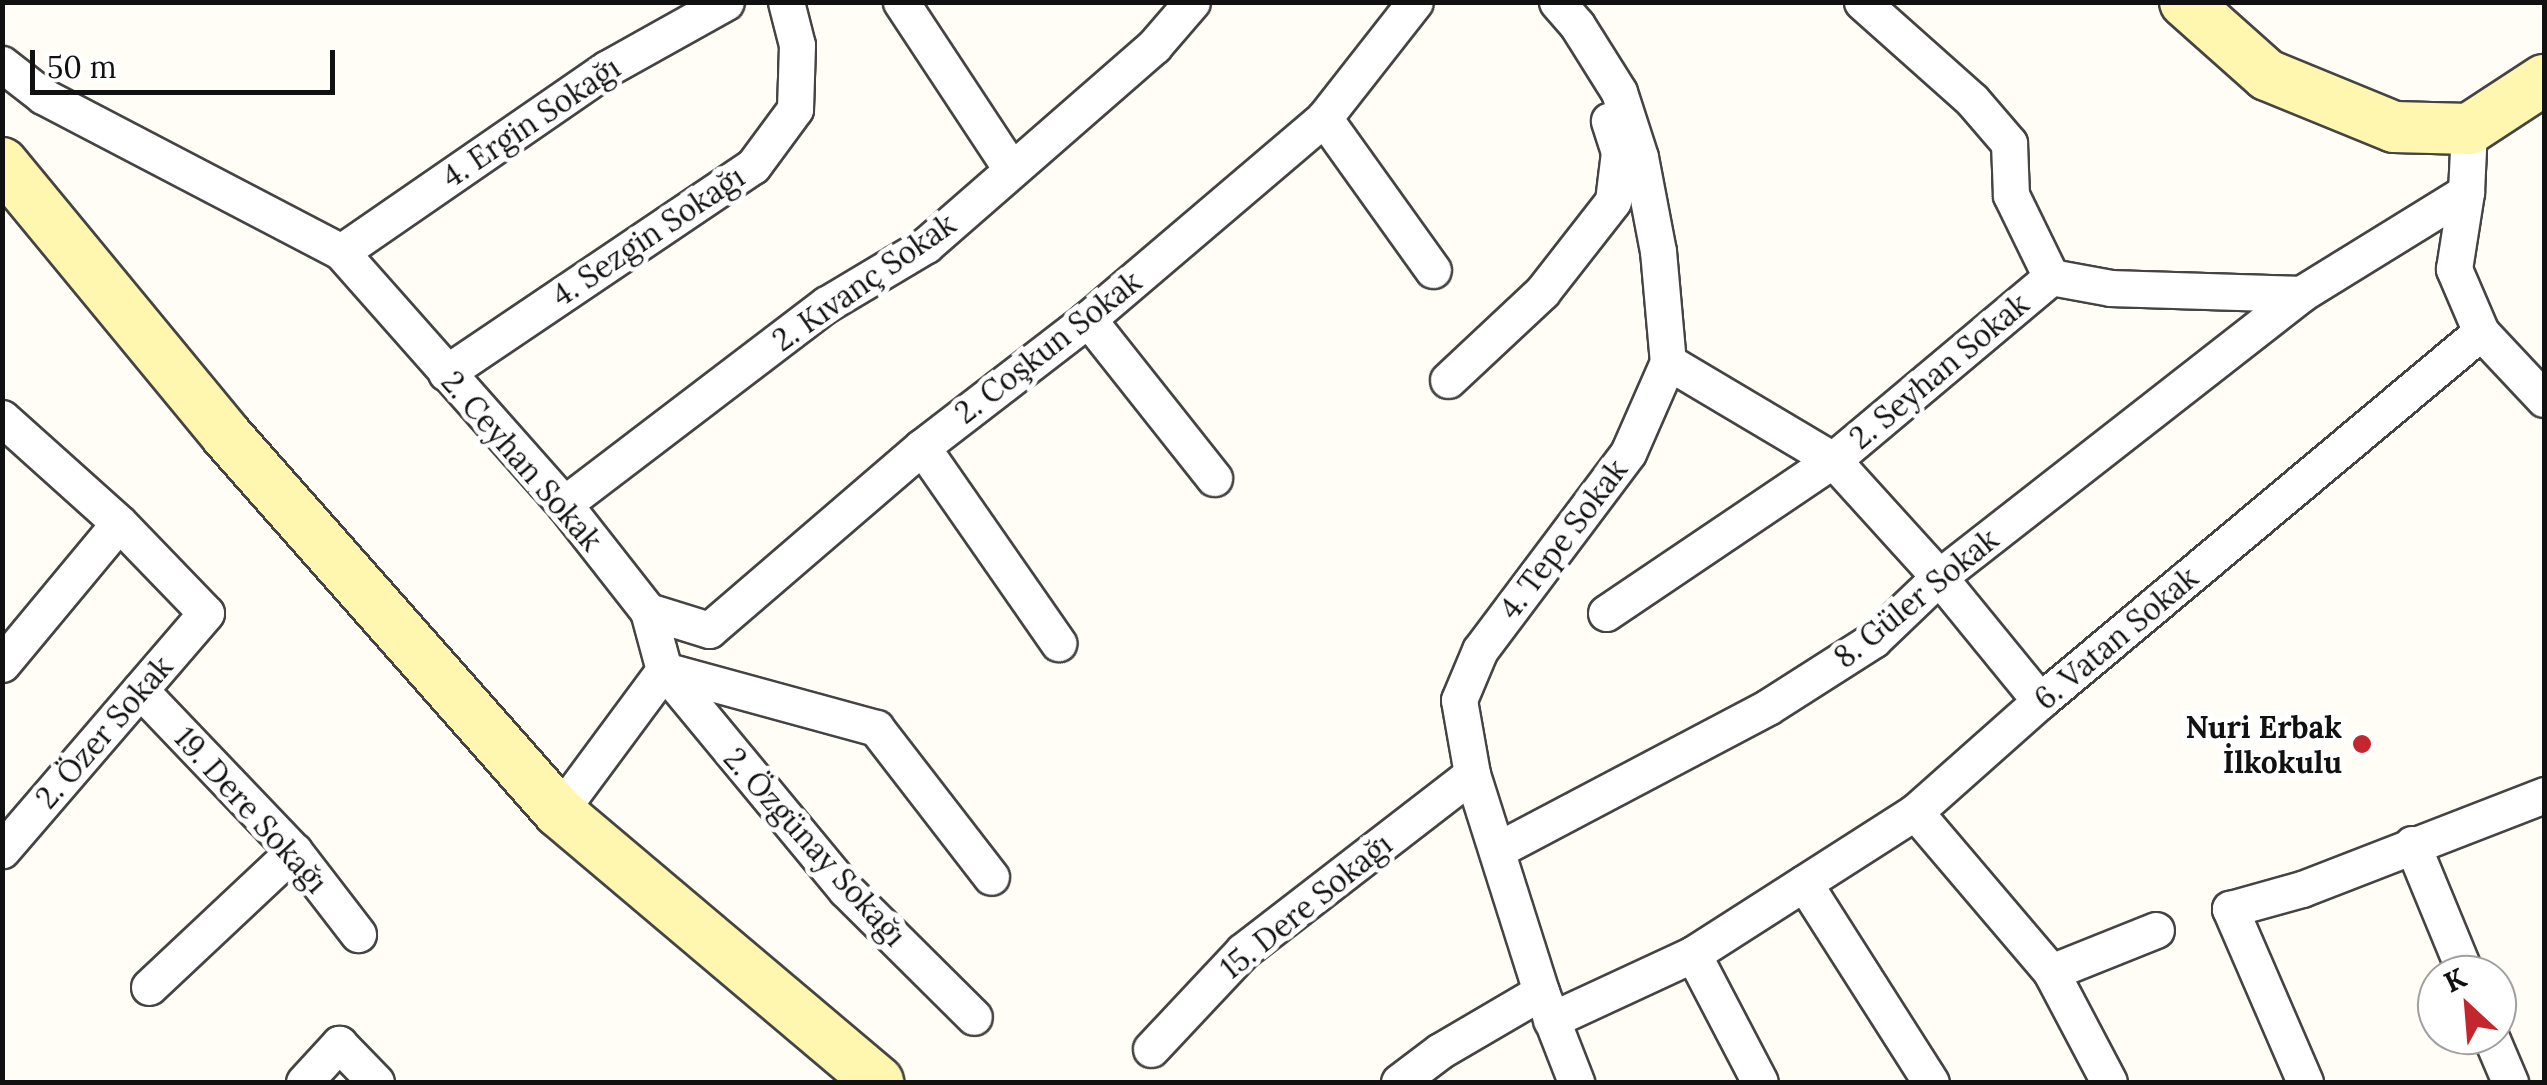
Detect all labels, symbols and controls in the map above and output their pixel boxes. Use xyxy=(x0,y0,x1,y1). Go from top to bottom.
scale bar xyxy=(35,30,340,92)
text: 50 m xyxy=(47,48,117,86)
street label: 4. Ergin Sokağı xyxy=(435,49,627,195)
street label: 4. Sezgin Sokağı xyxy=(545,158,751,314)
street label: 2. Kıvanç Sokak xyxy=(766,206,962,358)
street label: 2. Coşkun Sokak xyxy=(948,263,1148,431)
street label: 2. Seyhan Sokak xyxy=(1842,286,2036,456)
street label: 2. Ceyhan Sokak xyxy=(434,364,610,558)
street label: 4. Tepe Sokak xyxy=(1492,452,1634,626)
street label: 8. Güler Sokak xyxy=(1827,521,2005,675)
street label: 6. Vatan Sokak xyxy=(2027,559,2205,717)
street label: 2. Özer Sokak xyxy=(28,649,180,815)
place label: Nuri Erbak İlkokulu xyxy=(2185,709,2342,780)
street label: 19. Dere Sokağı xyxy=(167,720,335,900)
marker: Nuri Erbak İlkokulu xyxy=(2351,733,2373,755)
street label: 2. Özgünay Sokağı xyxy=(717,741,913,953)
street label: 15. Dere Sokağı xyxy=(1213,826,1399,986)
north arrow xyxy=(2417,955,2517,1055)
text: K xyxy=(2438,959,2472,1000)

